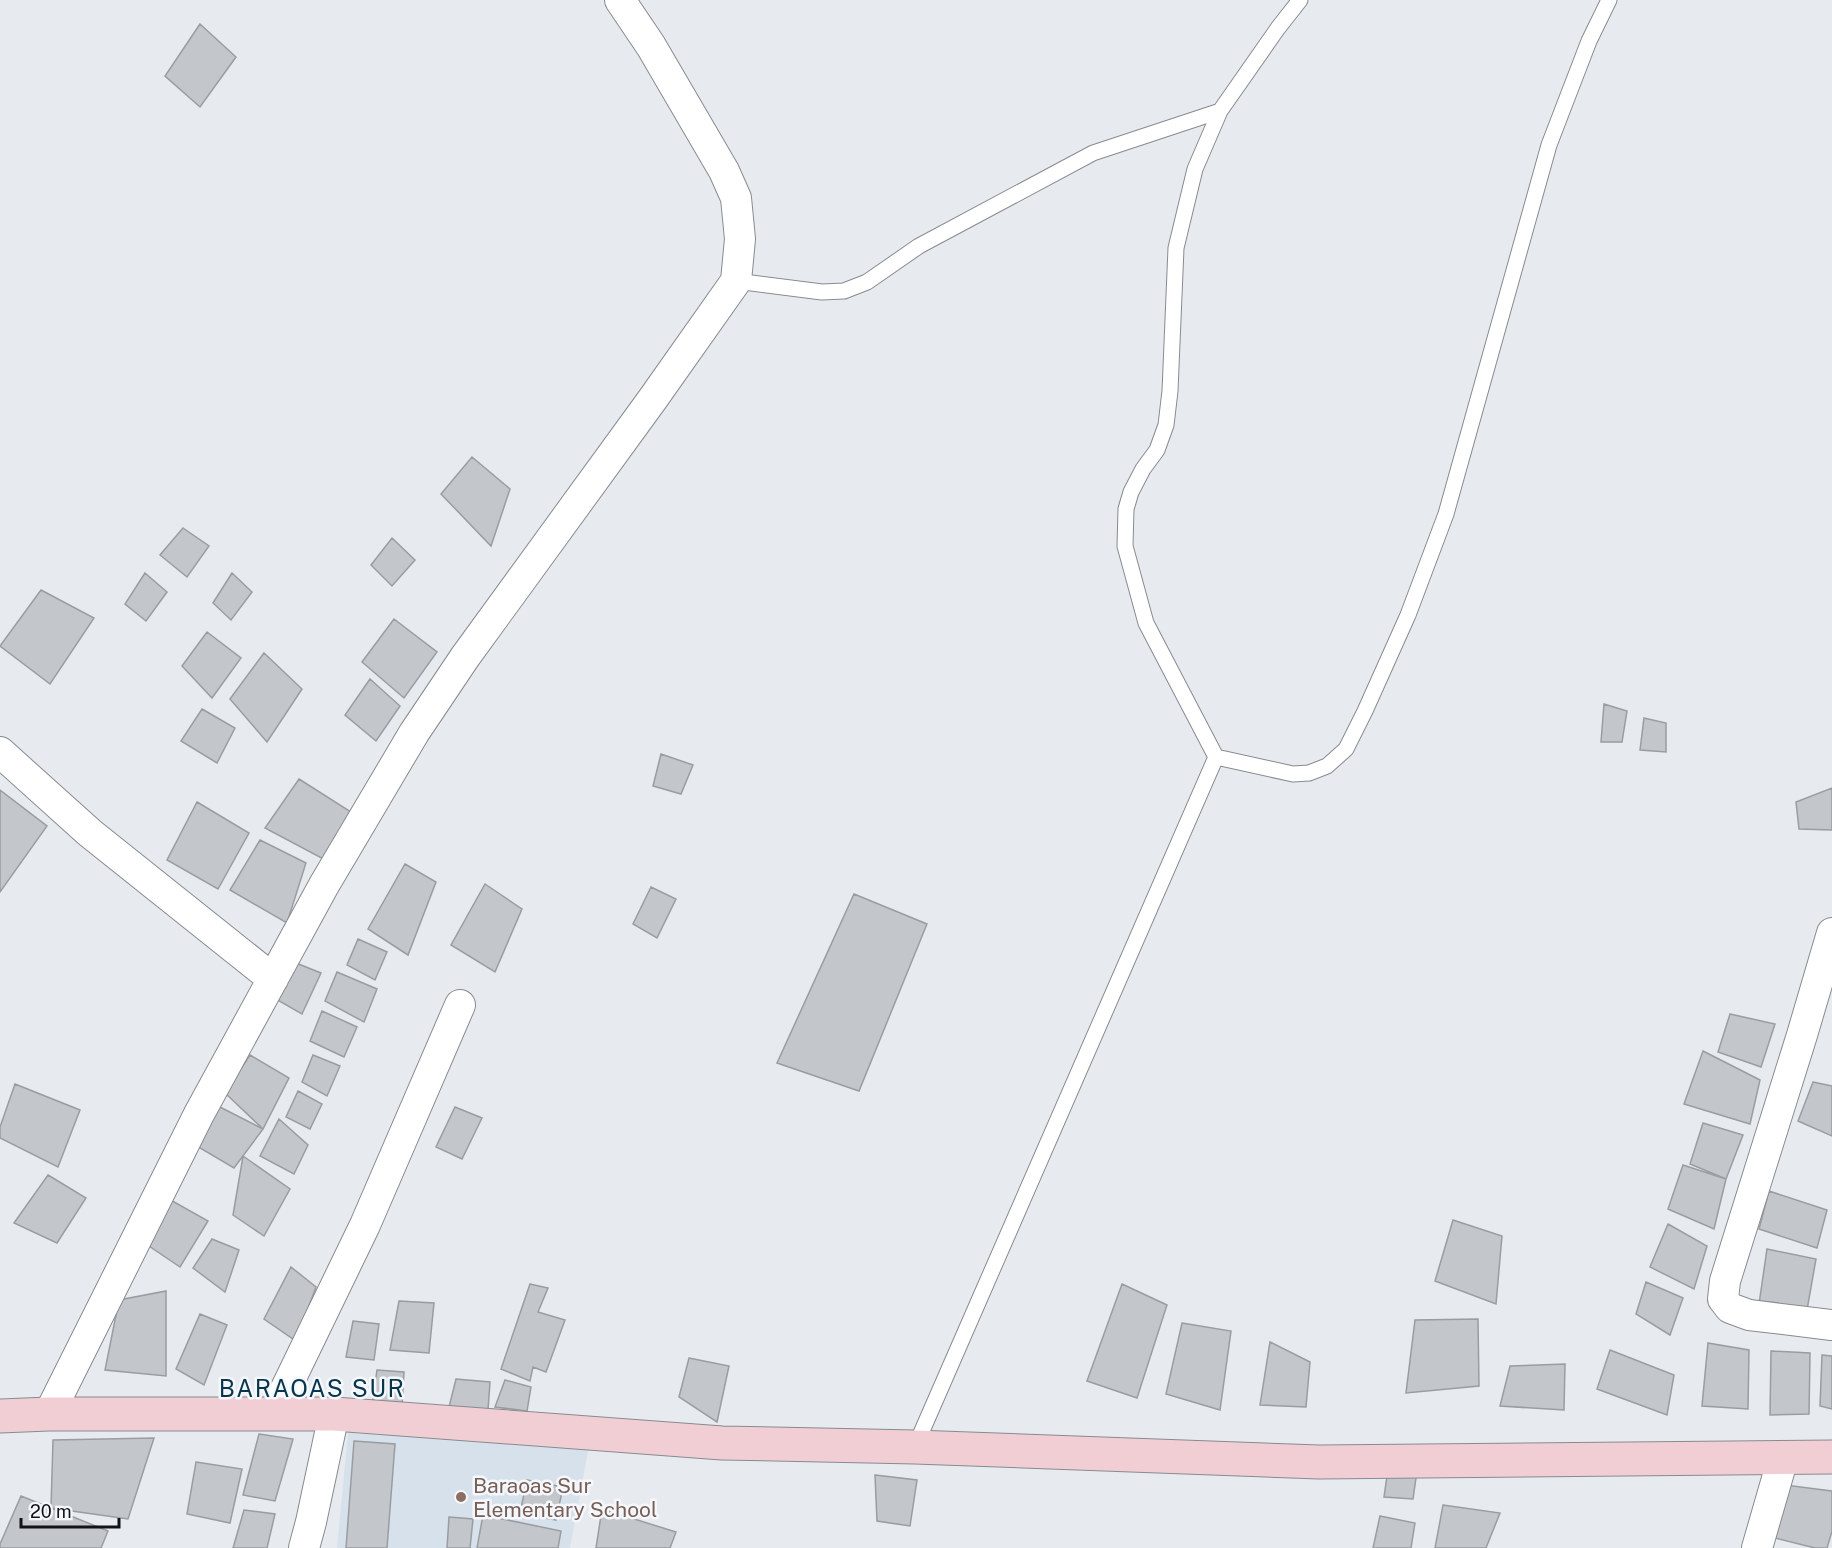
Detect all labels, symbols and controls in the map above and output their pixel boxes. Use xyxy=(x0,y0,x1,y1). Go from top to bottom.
district label: BARAOAS SUR xyxy=(219,1374,405,1402)
place label: Baraoas Sur Elementary School xyxy=(473,1473,657,1522)
marker: Baraoas Sur Elementary School xyxy=(454,1490,468,1504)
scale bar xyxy=(21,1491,118,1529)
text: 20 m xyxy=(30,1501,72,1522)

